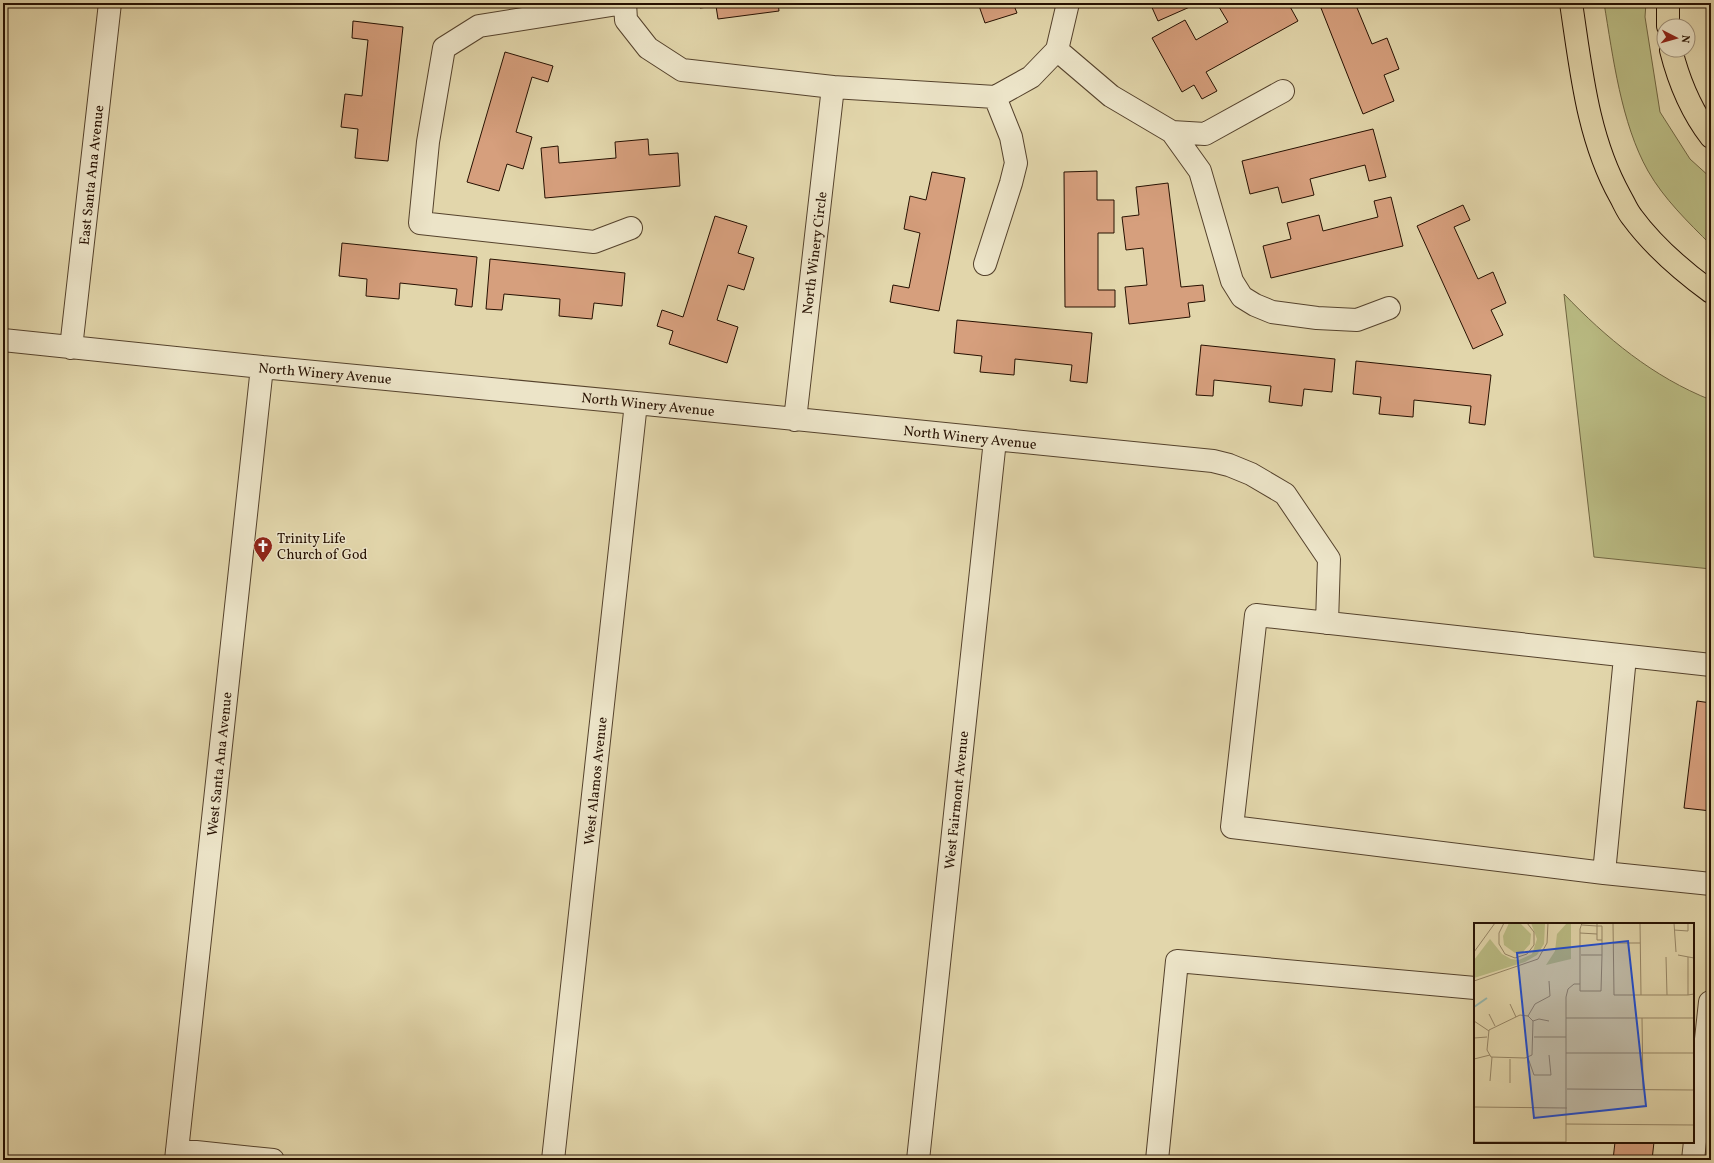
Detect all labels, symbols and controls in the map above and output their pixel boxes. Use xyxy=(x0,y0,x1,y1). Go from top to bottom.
north arrow xyxy=(1656,18,1696,58)
text: N xyxy=(1677,34,1692,44)
street label: East Santa Ana Avenue xyxy=(76,104,109,246)
street label: North Winery Circle xyxy=(799,190,833,316)
street label: North Winery Avenue xyxy=(257,359,393,390)
street label: North Winery Avenue xyxy=(580,389,716,422)
street label: North Winery Avenue xyxy=(902,422,1038,455)
place label: Trinity Life Church of God xyxy=(277,530,367,565)
church icon: Trinity Life Church of God xyxy=(252,535,274,563)
street label: West Santa Ana Avenue xyxy=(203,691,238,837)
street label: West Alamos Avenue xyxy=(580,716,613,846)
street label: West Fairmont Avenue xyxy=(941,730,974,870)
inset map xyxy=(1474,923,1694,1143)

